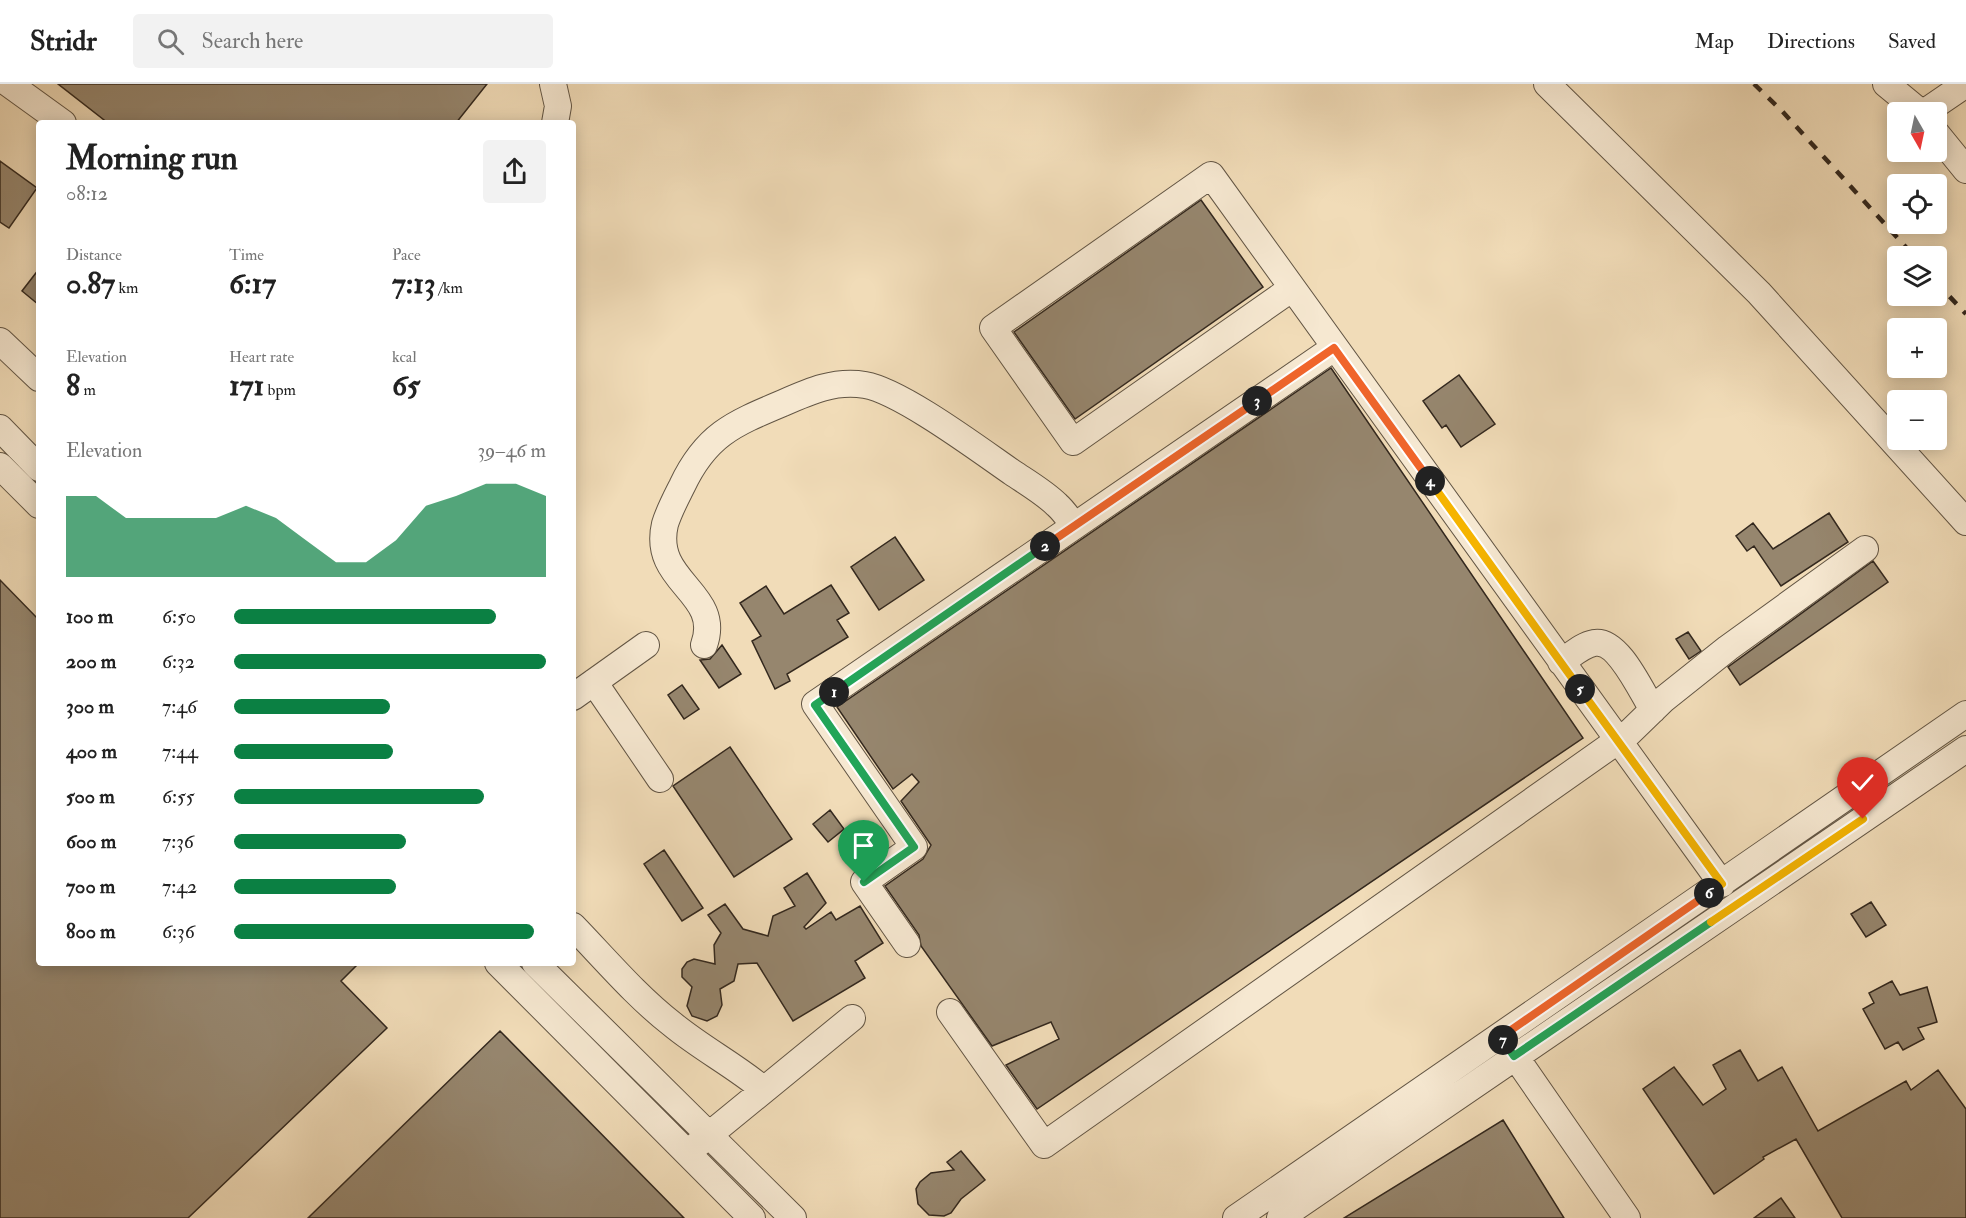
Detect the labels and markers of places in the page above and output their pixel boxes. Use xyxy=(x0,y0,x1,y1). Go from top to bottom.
pin: 3 xyxy=(1242,386,1272,416)
pin: 4 xyxy=(1415,466,1445,496)
pin: 2 xyxy=(1030,531,1060,561)
pin: 5 xyxy=(1565,674,1595,704)
pin: 1 xyxy=(819,677,849,707)
pin xyxy=(1837,757,1888,819)
pin xyxy=(838,820,889,882)
pin: 6 xyxy=(1694,878,1724,908)
pin: 7 xyxy=(1488,1025,1518,1055)

